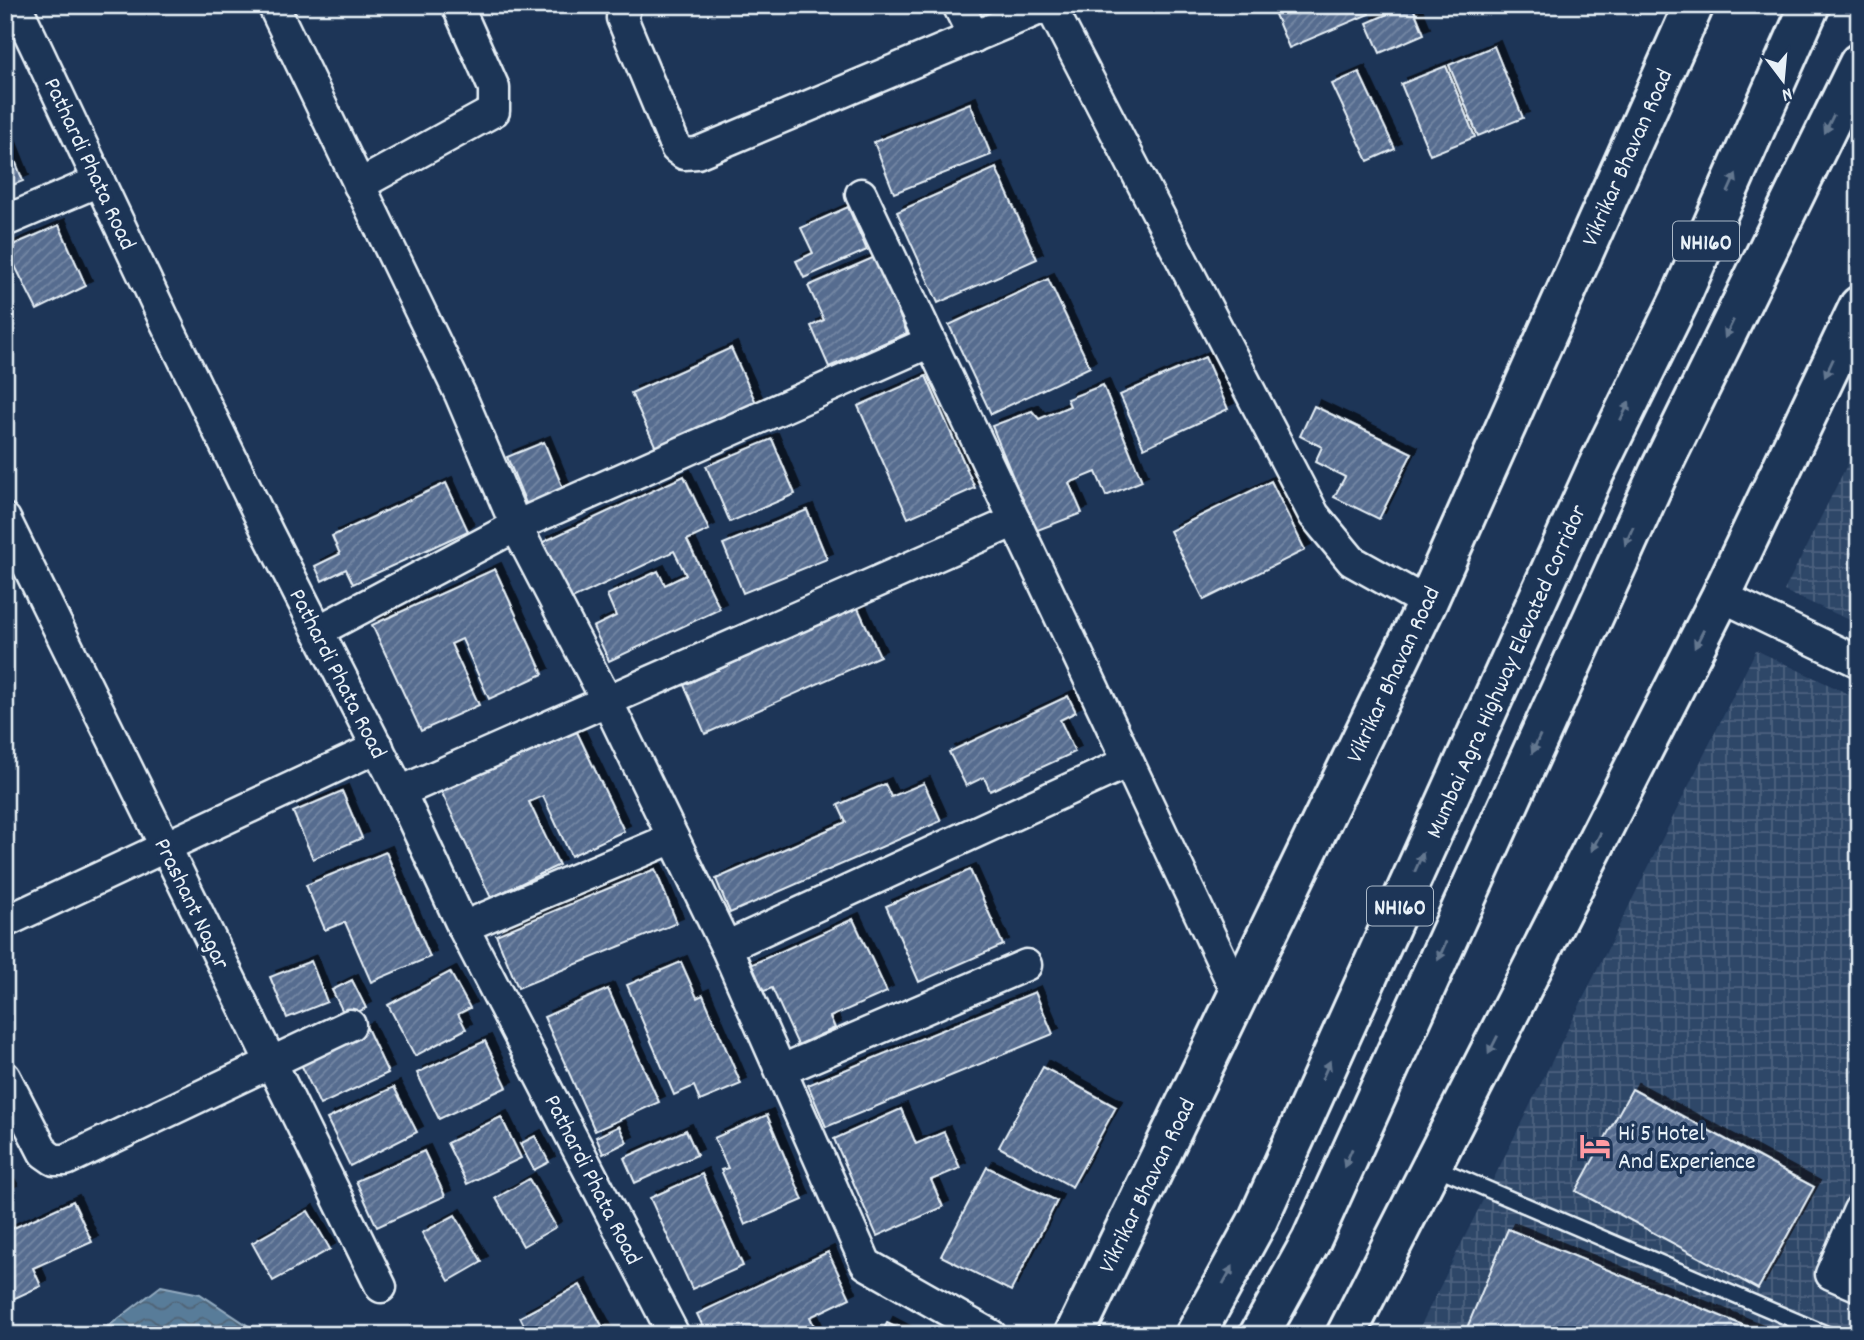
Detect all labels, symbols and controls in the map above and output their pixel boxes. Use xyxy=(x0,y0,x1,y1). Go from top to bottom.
north arrow xyxy=(1748,46,1818,116)
street label: Vikrikar Bhavan Road xyxy=(1574,64,1683,252)
street label: Pathardi Phata Road xyxy=(33,72,143,256)
text: N xyxy=(1778,79,1795,107)
one-way arrow xyxy=(1823,114,1834,134)
one-way arrow xyxy=(1726,172,1737,193)
road number: NH160 xyxy=(1673,222,1739,260)
one-way arrow xyxy=(1723,319,1734,339)
one-way arrow xyxy=(1824,358,1835,378)
one-way arrow xyxy=(1619,401,1631,421)
street label: Mumbai Agra Highway Elevated Corridor xyxy=(1419,500,1597,844)
one-way arrow xyxy=(1623,526,1634,547)
street label: Vikrikar Bhavan Road xyxy=(1339,582,1450,769)
street label: Pathardi Phata Road xyxy=(279,583,394,765)
one-way arrow xyxy=(1694,629,1705,649)
one-way arrow xyxy=(1530,734,1542,754)
one-way arrow xyxy=(1591,832,1602,852)
street label: Prashant Nagar xyxy=(144,833,237,976)
one-way arrow xyxy=(1414,852,1425,873)
road number: NH160 xyxy=(1367,886,1433,925)
one-way arrow xyxy=(1436,941,1448,961)
one-way arrow xyxy=(1488,1035,1499,1055)
one-way arrow xyxy=(1320,1060,1332,1080)
street label: Pathardi Phata Road xyxy=(534,1089,649,1271)
street label: Vikrikar Bhavan Road xyxy=(1092,1093,1206,1280)
place label: Hi 5 Hotel And Experience xyxy=(1618,1118,1756,1180)
hotel icon: Hi 5 Hotel And Experience xyxy=(1578,1129,1612,1163)
one-way arrow xyxy=(1342,1148,1354,1168)
one-way arrow xyxy=(1222,1265,1234,1285)

